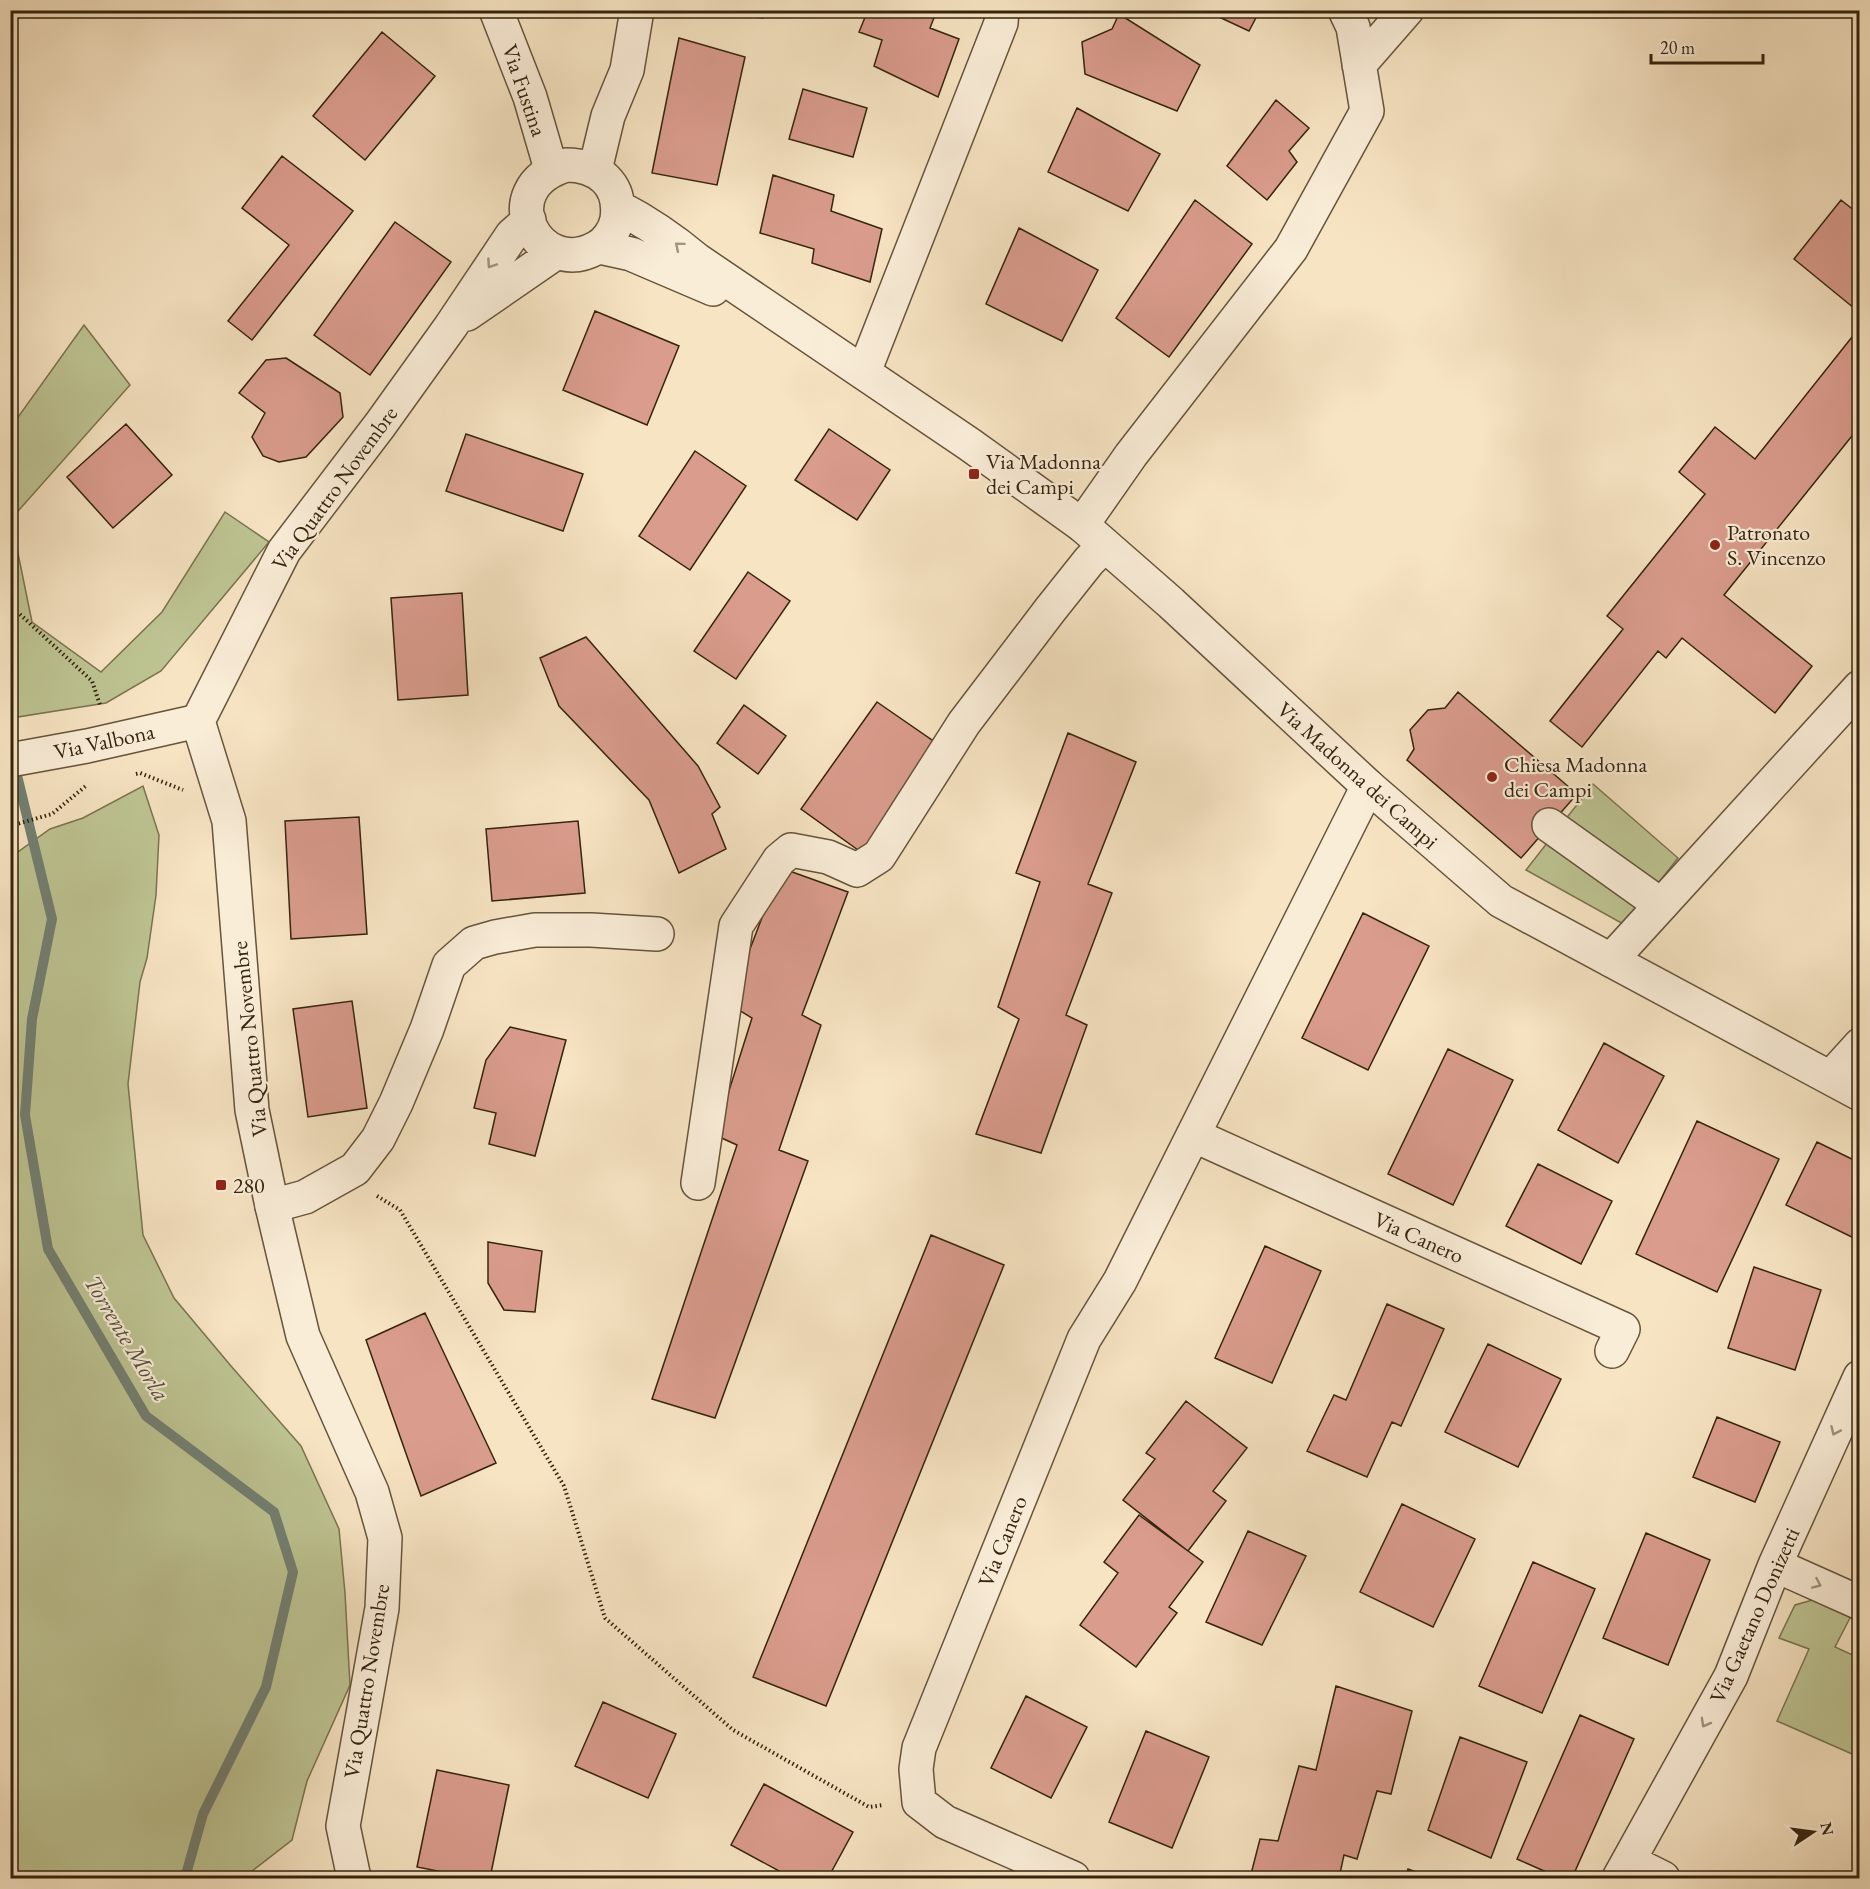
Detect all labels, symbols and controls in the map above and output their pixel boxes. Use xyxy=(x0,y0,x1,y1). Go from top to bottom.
scale bar xyxy=(1651,27,1764,65)
text: 20 m xyxy=(1660,36,1695,59)
street label: Via Fustina xyxy=(495,40,554,140)
one-way arrow xyxy=(675,242,686,253)
one-way arrow xyxy=(487,258,498,269)
street label: Via Quattro Novembre xyxy=(265,400,404,576)
place label: Via Madonna dei Campi xyxy=(986,447,1101,501)
marker: Via Madonna dei Campi xyxy=(967,467,981,481)
place label: Patronato S. Vincenzo xyxy=(1727,518,1826,572)
marker: Patronato S. Vincenzo xyxy=(1708,538,1722,552)
street label: Via Madonna dei Campi xyxy=(1271,695,1444,856)
street label: Via Valbona xyxy=(51,717,157,766)
place label: Chiesa Madonna dei Campi xyxy=(1504,750,1648,804)
marker: Chiesa Madonna dei Campi xyxy=(1485,770,1499,784)
street label: Via Quattro Novembre xyxy=(225,939,274,1138)
place label: 280 xyxy=(233,1171,265,1200)
marker: 280 xyxy=(214,1178,228,1192)
street label: Via Canero xyxy=(1369,1205,1469,1270)
water label: Torrente Morla xyxy=(78,1269,177,1407)
one-way arrow xyxy=(1831,1424,1843,1435)
street label: Via Canero xyxy=(971,1491,1034,1591)
street label: Via Gaetano Donizetti xyxy=(1703,1523,1806,1708)
one-way arrow xyxy=(1811,1577,1822,1589)
street label: Via Quattro Novembre xyxy=(337,1581,396,1780)
one-way arrow xyxy=(1701,1717,1712,1728)
north arrow xyxy=(1783,1802,1843,1862)
text: N xyxy=(1815,1820,1839,1837)

